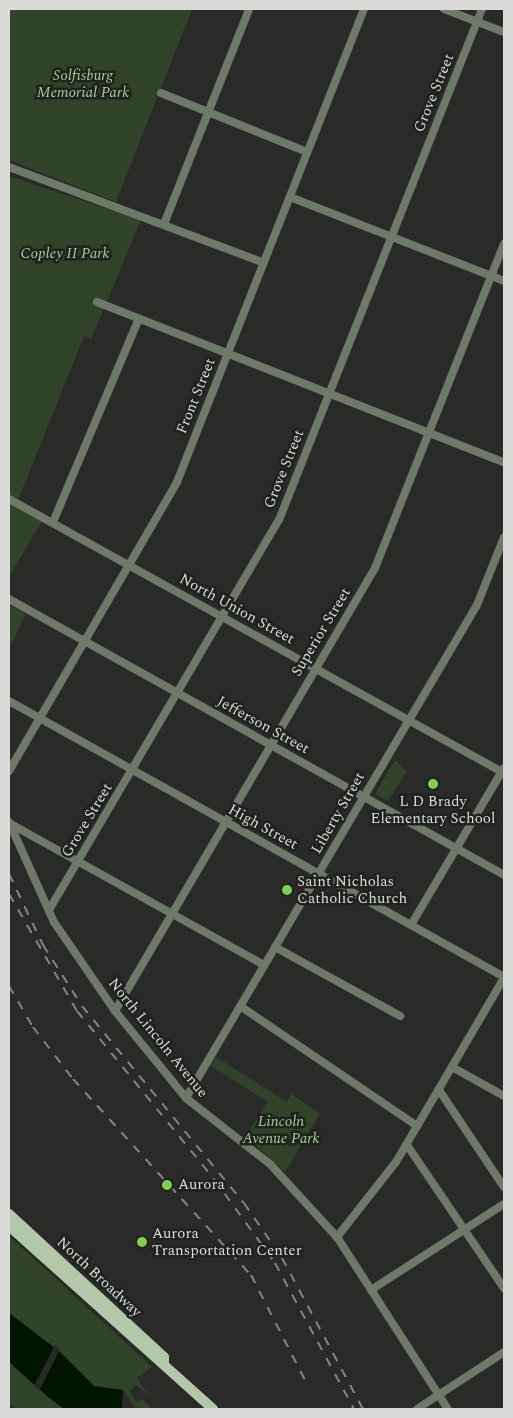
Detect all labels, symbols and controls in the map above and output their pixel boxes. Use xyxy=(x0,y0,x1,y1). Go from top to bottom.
street label: Grove Street xyxy=(410,51,458,135)
park label: Solfisburg Memorial Park xyxy=(37,66,129,101)
park label: Copley II Park xyxy=(20,245,110,263)
street label: Front Street xyxy=(173,356,219,436)
street label: Grove Street xyxy=(260,427,308,511)
street label: North Union Street xyxy=(176,570,298,648)
street label: Superior Street xyxy=(288,584,354,680)
street label: Jefferson Street xyxy=(214,692,312,758)
street label: Liberty Street xyxy=(307,769,369,857)
marker: L D Brady Elementary School xyxy=(427,778,439,790)
street label: Grove Street xyxy=(58,780,116,860)
place label: L D Brady Elementary School xyxy=(371,792,495,827)
street label: High Street xyxy=(225,801,301,853)
place label: Saint Nicholas Catholic Church xyxy=(297,872,407,907)
marker: Saint Nicholas Catholic Church xyxy=(281,884,293,896)
street label: North Lincoln Avenue xyxy=(104,975,212,1101)
park label: Lincoln Avenue Park xyxy=(242,1112,320,1147)
place label: Aurora xyxy=(178,1176,225,1194)
marker: Aurora xyxy=(160,1178,174,1192)
place label: Aurora Transportation Center xyxy=(152,1224,302,1259)
street label: North Broadway xyxy=(53,1233,145,1321)
marker: Aurora Transportation Center xyxy=(136,1236,148,1248)

